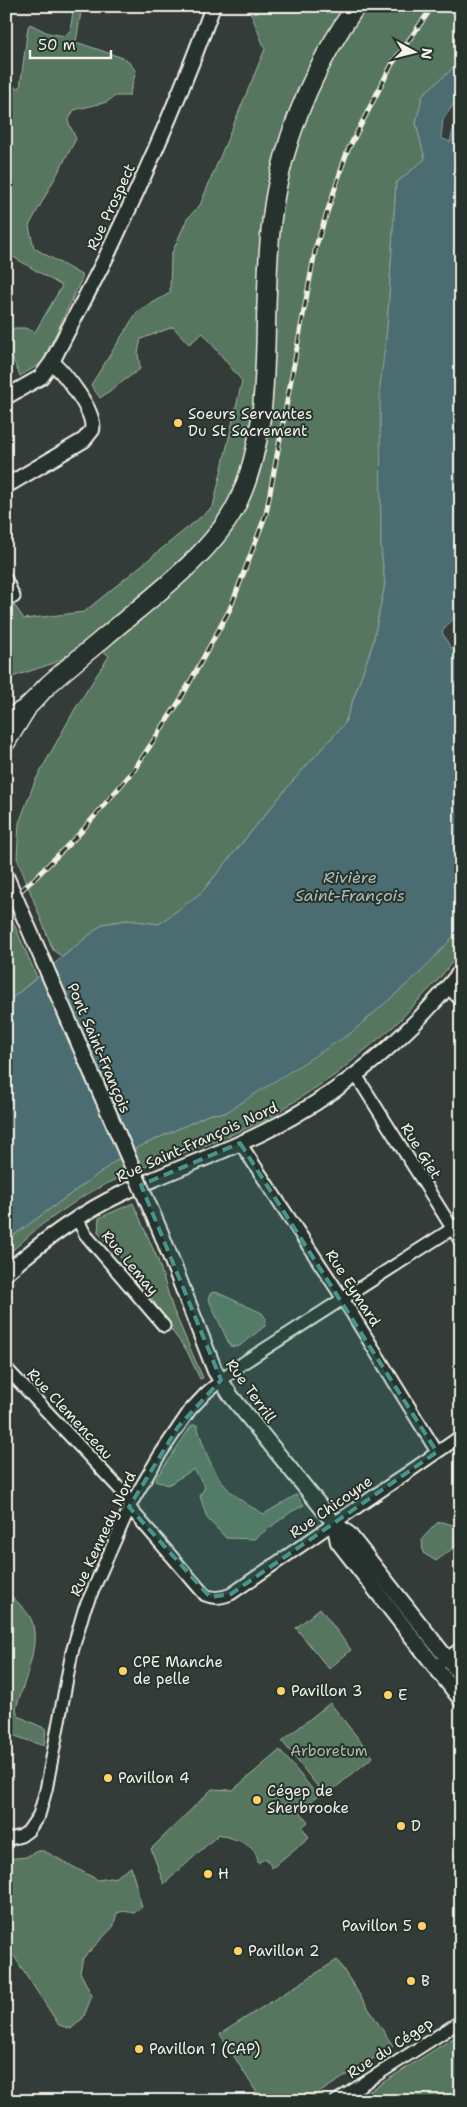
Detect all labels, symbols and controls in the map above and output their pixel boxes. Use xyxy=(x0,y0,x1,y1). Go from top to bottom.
scale bar xyxy=(30,28,111,60)
north arrow xyxy=(390,28,440,78)
text: 50 m xyxy=(38,35,76,55)
text: N xyxy=(417,47,437,60)
street label: Rue Prospect xyxy=(82,160,140,254)
place label: Soeurs Servantes Du St Sacrement xyxy=(188,404,312,441)
marker: Soeurs Servantes Du St Sacrement xyxy=(172,417,184,429)
water label: Rivière Saint-François xyxy=(295,867,405,906)
street label: Pont Saint-François xyxy=(62,980,136,1116)
street label: Rue Saint-François Nord xyxy=(113,1097,282,1187)
street label: Rue Giet xyxy=(396,1119,446,1183)
street label: Rue Lemay xyxy=(97,1226,163,1300)
street label: Rue Eymard xyxy=(321,1246,385,1331)
street label: Rue Terrill xyxy=(221,1355,281,1427)
street label: Rue Clemenceau xyxy=(23,1364,117,1464)
street label: Rue Kennedy Nord xyxy=(65,1468,141,1600)
street label: Rue Chicoyne xyxy=(286,1471,376,1543)
place label: CPE Manche de pelle xyxy=(133,1652,223,1689)
marker: CPE Manche de pelle xyxy=(117,1665,129,1677)
place label: Pavillon 3 xyxy=(291,1681,362,1701)
marker: Pavillon 3 xyxy=(275,1685,287,1697)
place label: E xyxy=(398,1685,407,1705)
marker: E xyxy=(382,1689,394,1701)
park label: Arboretum xyxy=(290,1741,368,1761)
place label: Pavillon 4 xyxy=(118,1768,189,1788)
marker: Pavillon 4 xyxy=(102,1772,114,1784)
place label: Cégep de Sherbrooke xyxy=(267,1781,349,1818)
marker: Cégep de Sherbrooke xyxy=(251,1794,263,1806)
place label: D xyxy=(411,1816,421,1836)
marker: D xyxy=(395,1820,407,1832)
place label: H xyxy=(218,1864,229,1884)
marker: H xyxy=(202,1868,214,1880)
place label: Pavillon 5 xyxy=(342,1916,412,1936)
marker: Pavillon 5 xyxy=(416,1920,428,1932)
place label: Pavillon 2 xyxy=(248,1941,319,1961)
marker: Pavillon 2 xyxy=(232,1945,244,1957)
place label: B xyxy=(421,1971,430,1991)
marker: B xyxy=(405,1975,417,1987)
street label: Rue du Cégep xyxy=(343,2013,437,2083)
place label: Pavillon 1 (CAP) xyxy=(149,2039,260,2059)
marker: Pavillon 1 (CAP) xyxy=(133,2043,145,2055)

